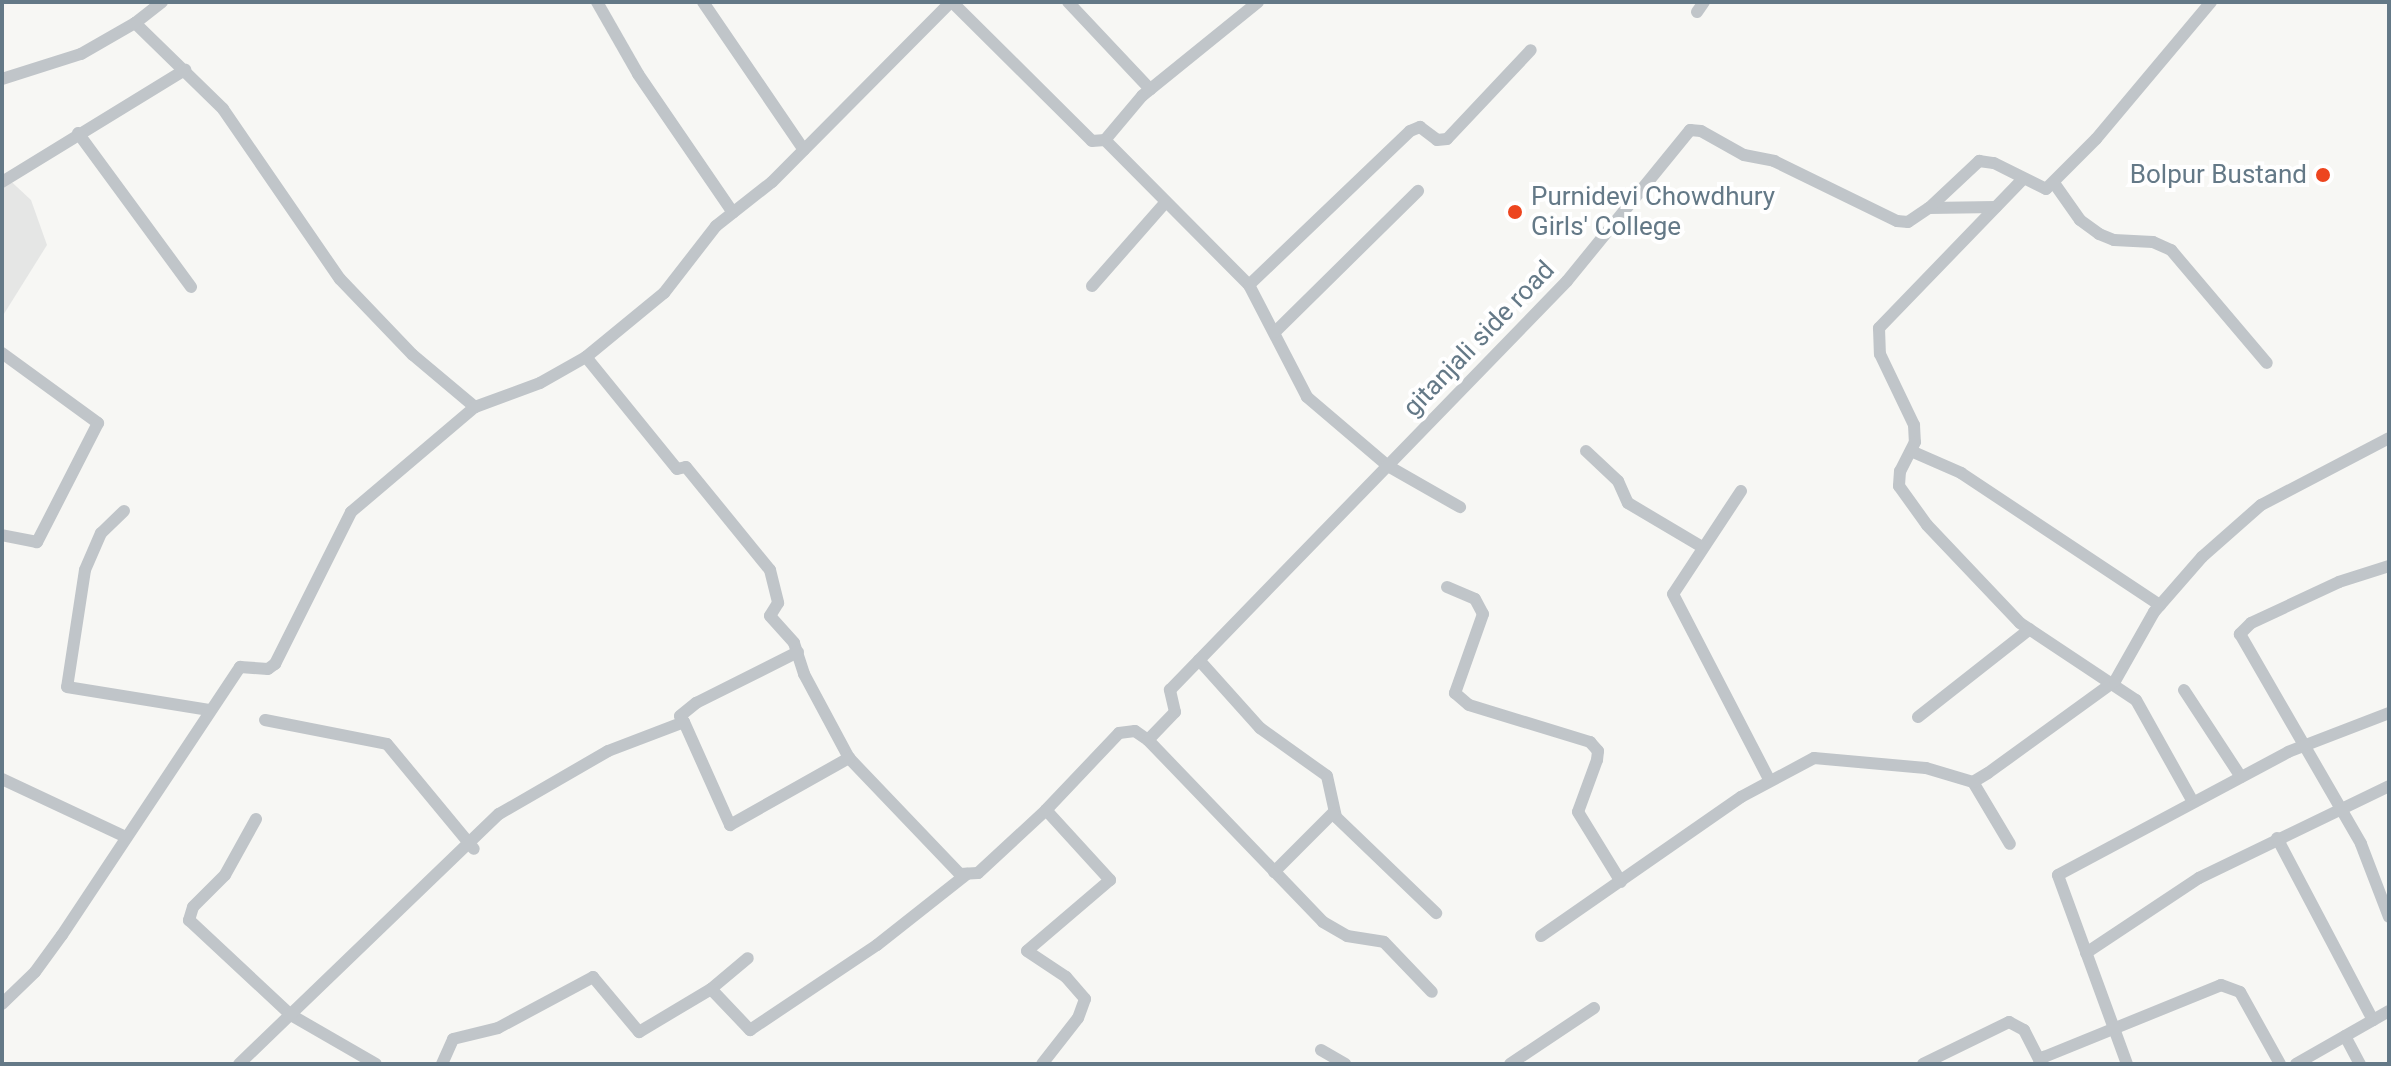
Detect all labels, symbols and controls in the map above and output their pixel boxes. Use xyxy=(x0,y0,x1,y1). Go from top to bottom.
place label: Bolpur Bustand xyxy=(2130,159,2307,191)
marker: Bolpur Bustand xyxy=(2314,166,2332,184)
place label: Purnidevi Chowdhury Girls' College xyxy=(1531,181,1775,242)
marker: Purnidevi Chowdhury Girls' College xyxy=(1506,203,1524,221)
street label: gitanjali side road xyxy=(1397,255,1561,423)

